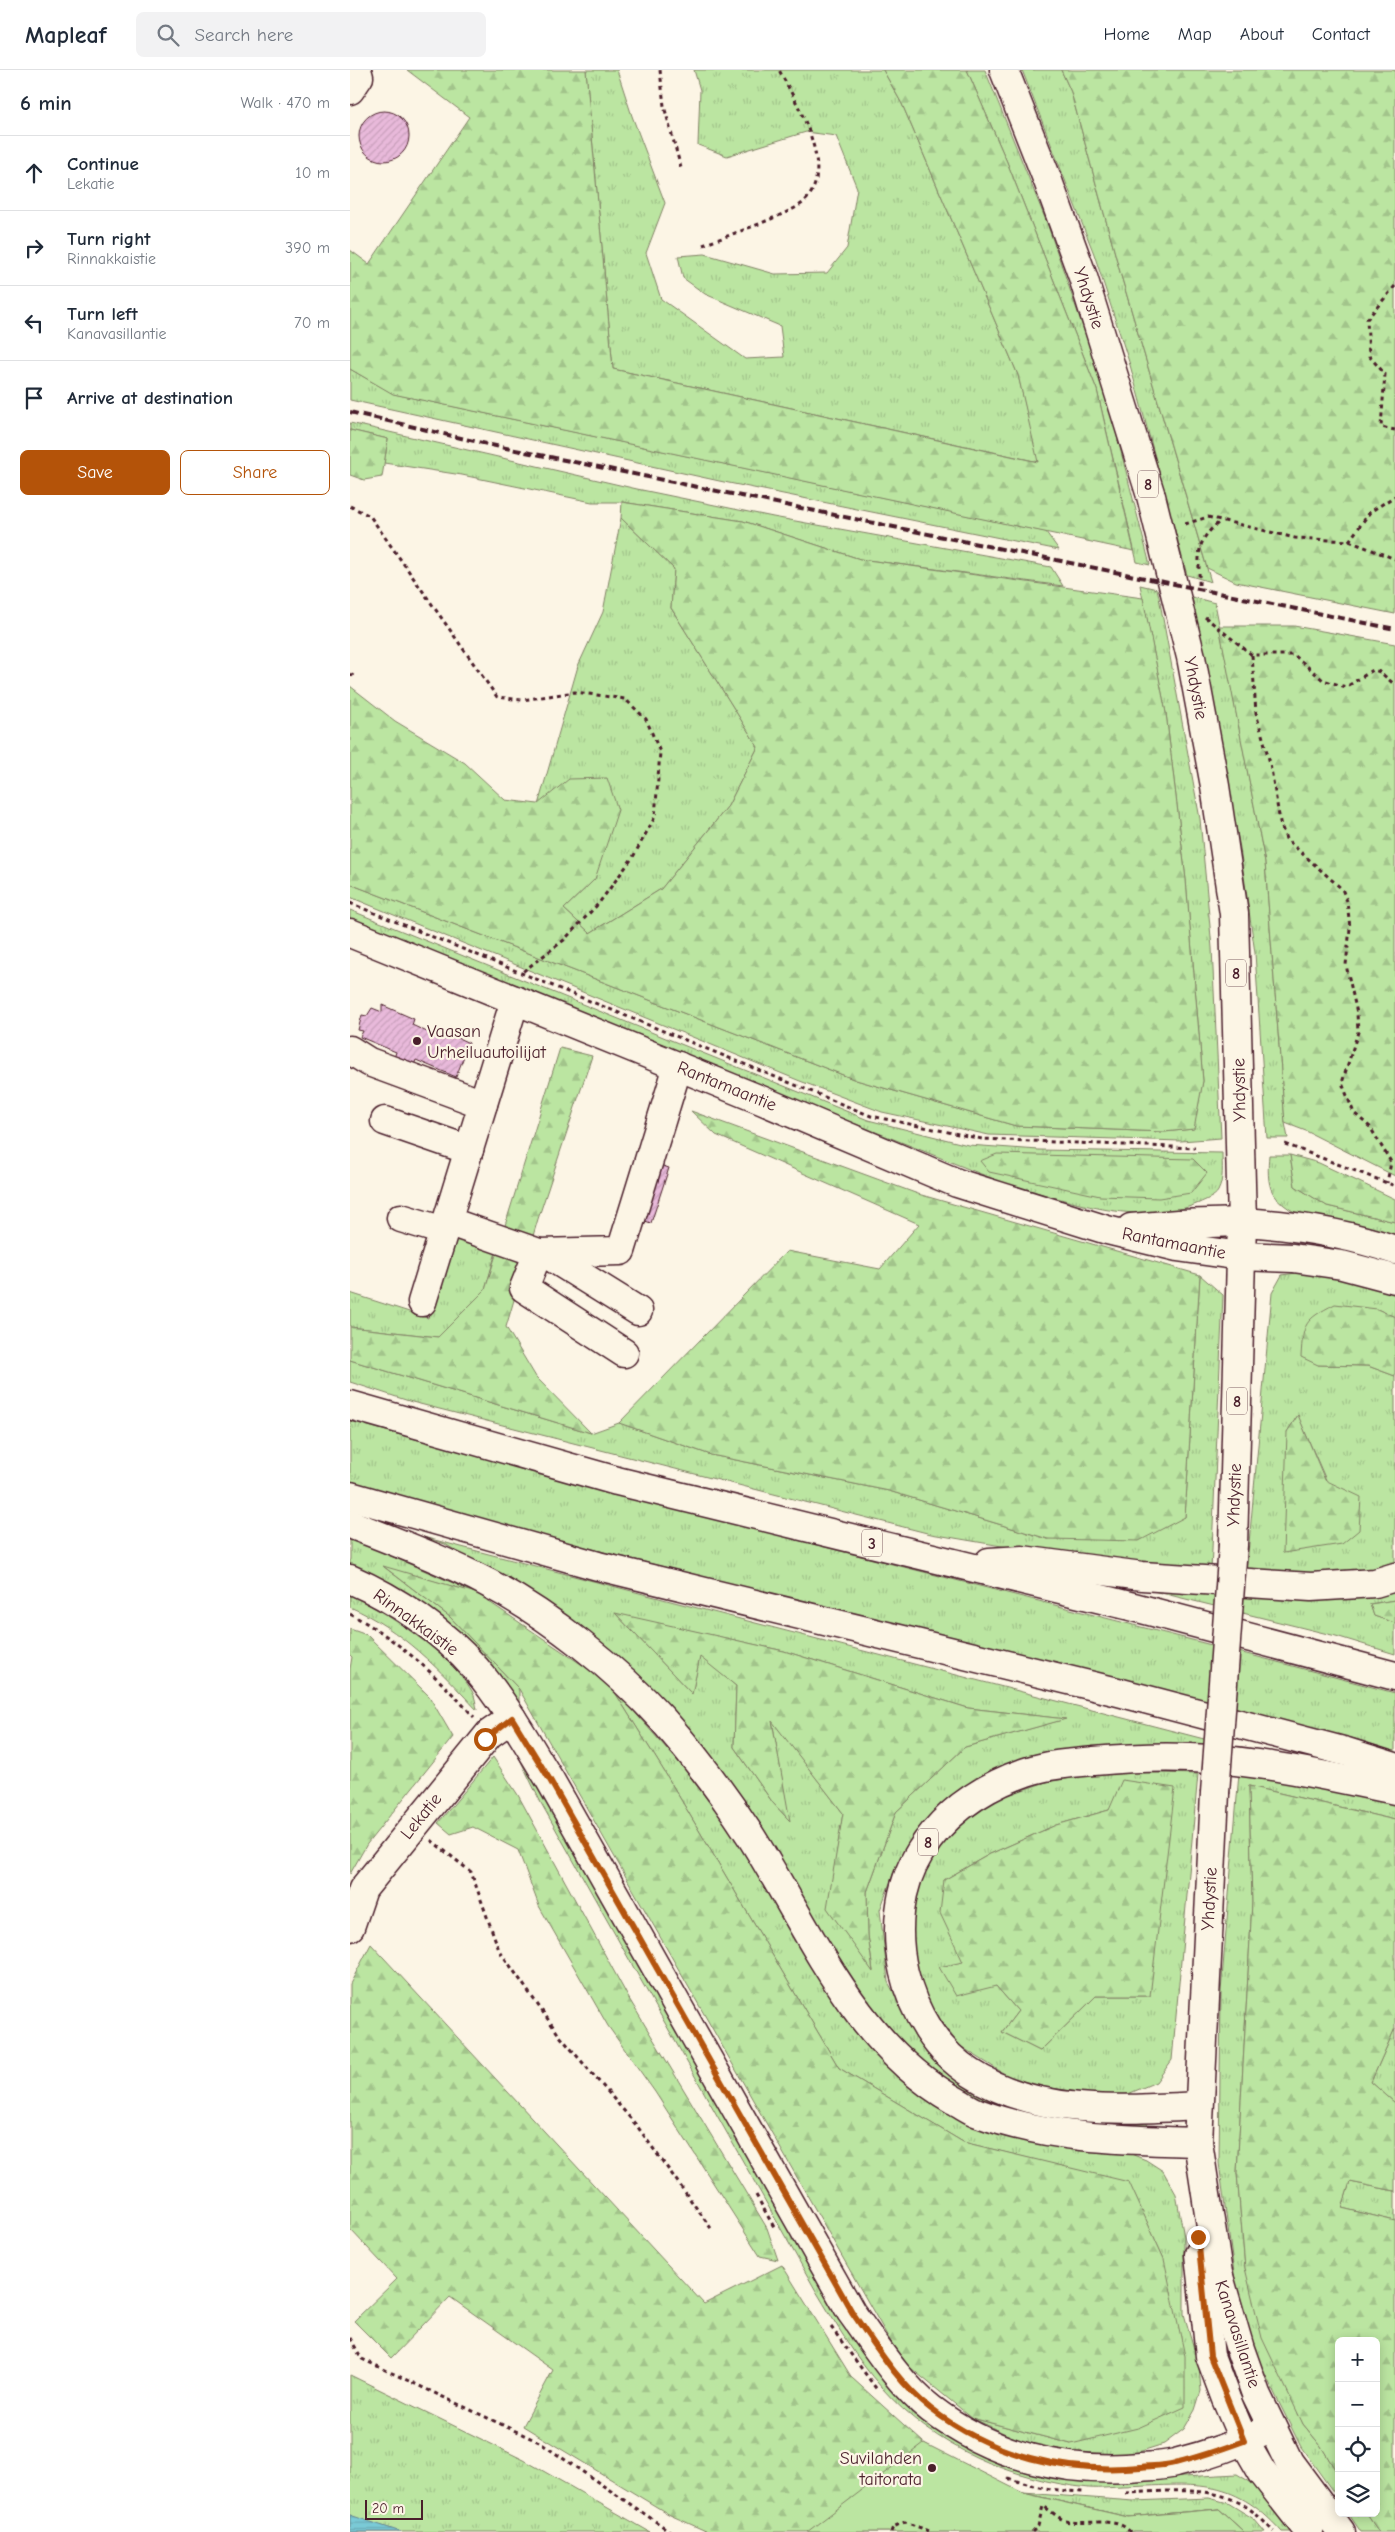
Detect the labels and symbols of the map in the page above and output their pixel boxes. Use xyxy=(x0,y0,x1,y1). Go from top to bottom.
street label: Yhdystie xyxy=(1069,265,1108,332)
road number: 8 xyxy=(1138,470,1158,498)
street label: Yhdystie xyxy=(1179,655,1212,721)
road number: 8 xyxy=(1226,960,1246,986)
place label: Vaasan Urheiluautoilijat xyxy=(427,1021,547,1063)
marker: Vaasan Urheiluautoilijat xyxy=(411,1035,423,1047)
street label: Rantamaantie xyxy=(674,1057,780,1116)
street label: Yhdystie xyxy=(1228,1058,1251,1122)
street label: Rantamaantie xyxy=(1120,1223,1228,1264)
road number: 8 xyxy=(1227,1388,1247,1414)
street label: Yhdystie xyxy=(1223,1463,1246,1527)
road number: 3 xyxy=(862,1530,882,1556)
street label: Rinnakkaistie xyxy=(369,1584,462,1660)
route start xyxy=(474,1728,497,1751)
street label: Lekatie xyxy=(396,1789,446,1844)
road number: 8 xyxy=(918,1828,938,1855)
street label: Yhdystie xyxy=(1197,1867,1222,1931)
route end xyxy=(1187,2226,1210,2249)
street label: Kanavasillantie xyxy=(1210,2278,1265,2391)
place label: Suvilahden taitorata xyxy=(840,2448,922,2490)
marker: Suvilahden taitorata xyxy=(926,2462,938,2474)
scale bar xyxy=(365,2497,422,2520)

